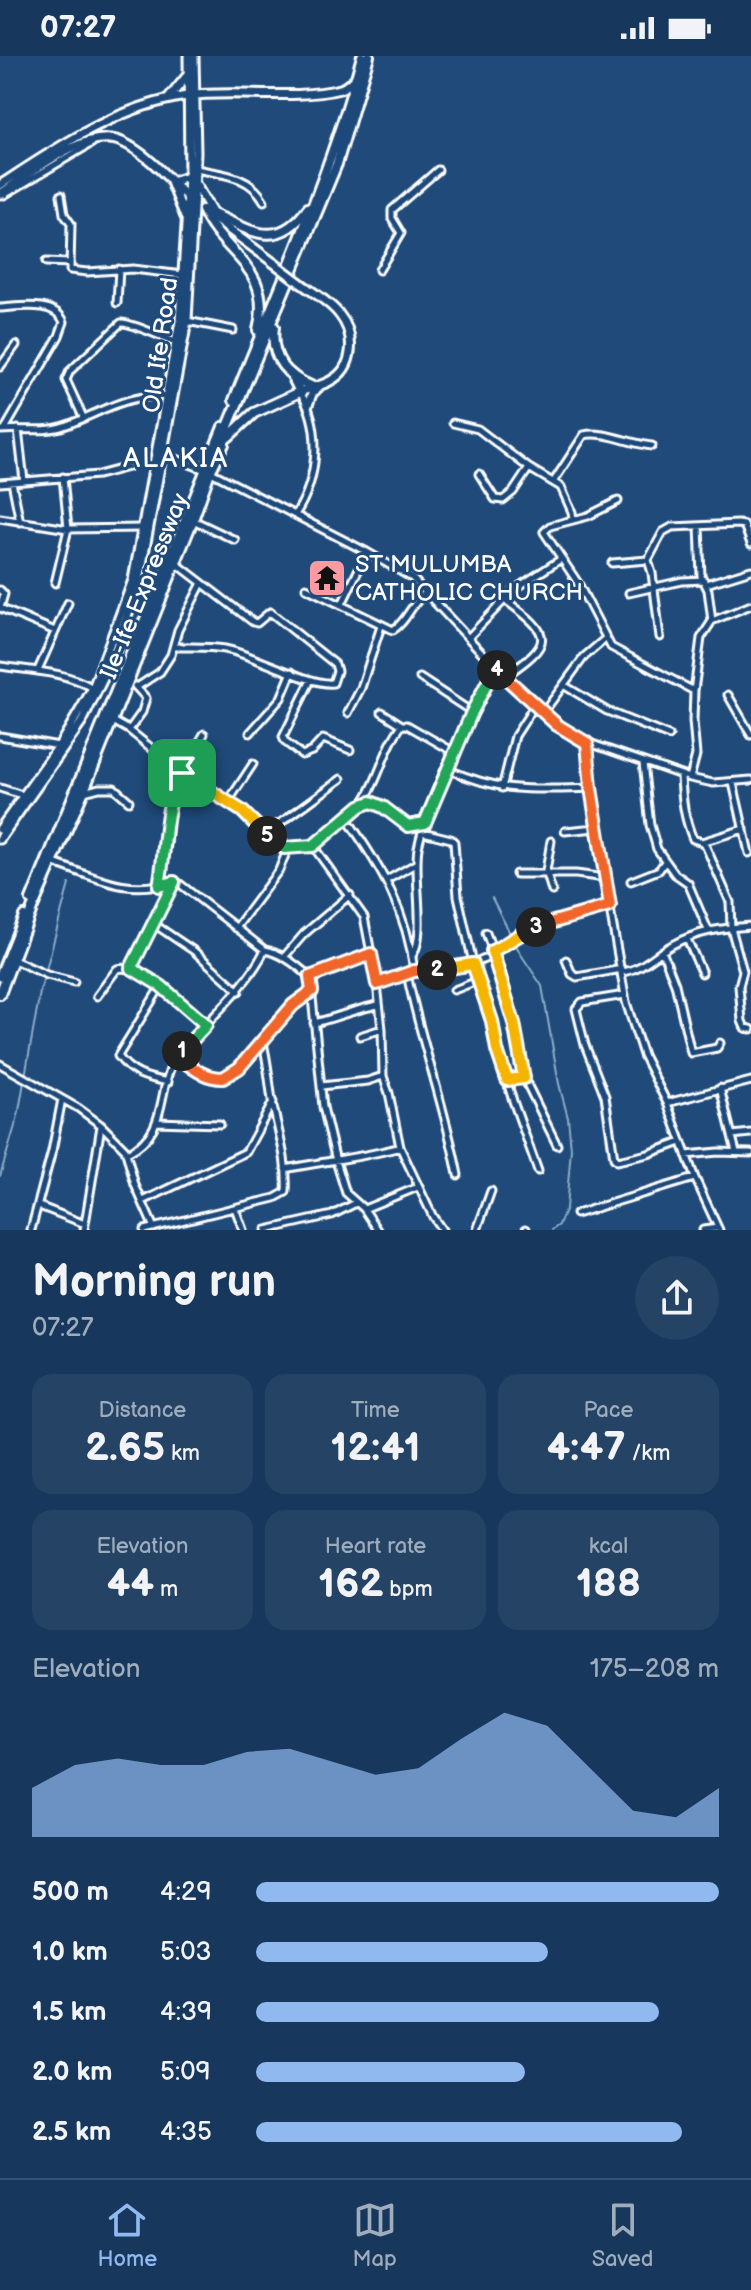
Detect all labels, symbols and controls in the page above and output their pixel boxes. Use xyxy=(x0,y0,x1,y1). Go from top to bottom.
text: 07:27 xyxy=(40,10,116,46)
street label: Old Ife Road xyxy=(137,276,184,415)
district label: ALAKIA xyxy=(123,442,229,475)
street label: Ile-Ife Expressway xyxy=(94,489,195,683)
place label: ST MULUMBA CATHOLIC CHURCH xyxy=(355,550,583,607)
temple icon: ST MULUMBA CATHOLIC CHURCH xyxy=(306,557,348,599)
pin: 4 xyxy=(477,650,517,690)
text: 4 xyxy=(491,656,503,683)
pin xyxy=(148,739,216,807)
icon: arrive xyxy=(160,751,204,795)
pin: 5 xyxy=(247,816,287,856)
text: 5 xyxy=(261,822,273,849)
pin: 3 xyxy=(516,907,556,947)
text: 3 xyxy=(530,913,542,940)
pin: 2 xyxy=(417,950,457,990)
text: 2 xyxy=(430,956,444,983)
pin: 1 xyxy=(162,1031,202,1071)
text: 1 xyxy=(177,1037,187,1064)
text: Morning run xyxy=(32,1256,276,1309)
button: share xyxy=(635,1256,719,1340)
text: 07:27 xyxy=(32,1313,93,1344)
text: Distance xyxy=(99,1397,186,1424)
text: Time xyxy=(351,1397,400,1424)
text: Pace xyxy=(583,1397,634,1424)
text: 2.65 xyxy=(85,1424,165,1472)
text: 12:41 xyxy=(331,1424,421,1472)
text: 4:47 xyxy=(547,1424,625,1472)
text: km xyxy=(165,1440,200,1467)
text: /km xyxy=(625,1440,670,1467)
text: Elevation xyxy=(97,1533,188,1560)
text: Heart rate xyxy=(325,1533,426,1560)
text: kcal xyxy=(589,1533,628,1560)
text: 44 xyxy=(107,1560,154,1608)
text: 162 xyxy=(318,1560,383,1608)
text: 188 xyxy=(576,1560,641,1608)
text: m xyxy=(154,1576,178,1603)
text: bpm xyxy=(383,1576,433,1603)
text: Elevation xyxy=(32,1654,140,1685)
text: 175–208 m xyxy=(590,1654,719,1685)
text: 500 m xyxy=(32,1877,109,1908)
text: 4:29 xyxy=(160,1877,211,1908)
text: 1.0 km xyxy=(32,1937,108,1968)
text: 5:03 xyxy=(160,1937,211,1968)
text: 1.5 km xyxy=(32,1997,107,2028)
text: 4:39 xyxy=(160,1997,212,2028)
text: 2.0 km xyxy=(32,2057,112,2088)
text: 5:09 xyxy=(160,2057,210,2088)
text: 2.5 km xyxy=(32,2117,111,2148)
text: 4:35 xyxy=(160,2117,212,2148)
tab: Home xyxy=(98,2198,157,2273)
tab: Map xyxy=(352,2198,397,2273)
tab: Saved xyxy=(592,2198,653,2273)

